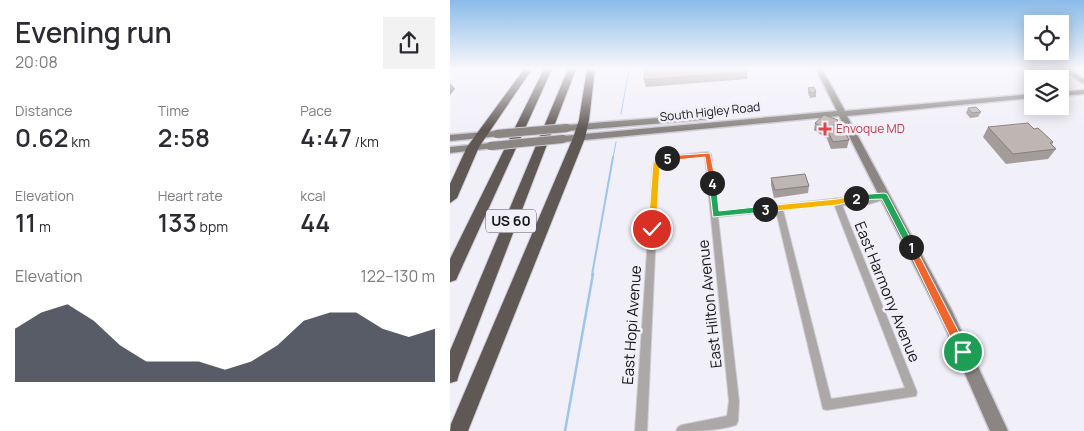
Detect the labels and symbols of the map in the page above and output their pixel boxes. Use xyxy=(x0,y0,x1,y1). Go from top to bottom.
street label: South Higley Road xyxy=(659,98,761,125)
place label: Envoque MD xyxy=(836,120,905,137)
marker: Envoque MD xyxy=(818,122,832,136)
pin: 5 xyxy=(654,146,680,170)
pin: 4 xyxy=(700,170,724,196)
pin: 2 xyxy=(844,186,868,210)
pin: 3 xyxy=(752,196,778,222)
pin xyxy=(631,208,673,250)
road number: US 60 xyxy=(486,210,536,232)
street label: East Harmony Avenue xyxy=(850,218,925,366)
pin: 1 xyxy=(898,234,924,260)
street label: East Hilton Avenue xyxy=(692,239,727,369)
street label: East Hopi Avenue xyxy=(617,264,646,385)
pin xyxy=(942,331,984,373)

